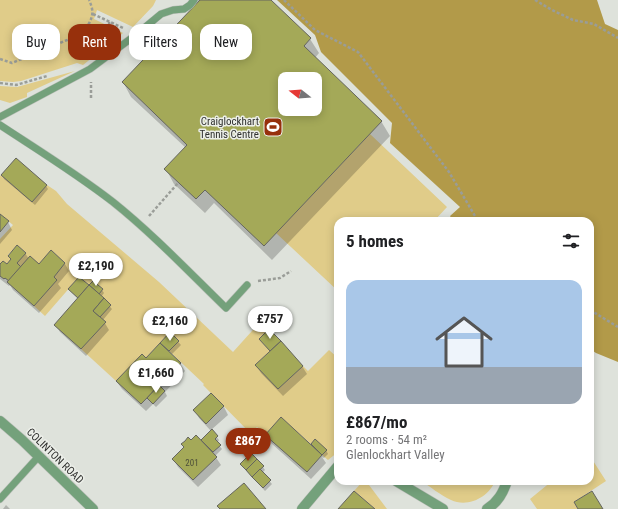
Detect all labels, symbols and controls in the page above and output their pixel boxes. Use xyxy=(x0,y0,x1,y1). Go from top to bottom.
chip: Buy xyxy=(12,24,60,60)
chip: Rent xyxy=(68,24,121,60)
chip: Filters xyxy=(129,24,192,60)
chip: New xyxy=(200,24,252,60)
north arrow xyxy=(278,72,322,116)
map controls xyxy=(278,72,322,116)
place label: Craiglockhart Tennis Centre xyxy=(200,115,259,141)
sports icon: Craiglockhart Tennis Centre xyxy=(262,116,284,138)
icon: filters xyxy=(560,230,582,252)
text: 5 homes xyxy=(346,231,404,251)
pin: £2,190 xyxy=(63,253,129,287)
text: £2,190 xyxy=(78,258,114,273)
pin: £757 xyxy=(246,306,294,340)
icon: home xyxy=(428,306,500,378)
pin: £2,160 xyxy=(137,308,203,342)
text: £757 xyxy=(257,311,283,326)
text: £2,160 xyxy=(152,313,188,328)
pin: £1,660 xyxy=(123,360,189,394)
text: £1,660 xyxy=(138,365,174,380)
text: £867/mo xyxy=(346,412,407,432)
street label: COLINTON ROAD xyxy=(24,426,86,486)
pin: £867 xyxy=(224,428,272,462)
text: 2 rooms · 54 m² xyxy=(346,432,427,447)
text: £867 xyxy=(235,433,261,448)
text: Glenlockhart Valley xyxy=(346,447,445,462)
house number: 201 xyxy=(185,458,199,468)

